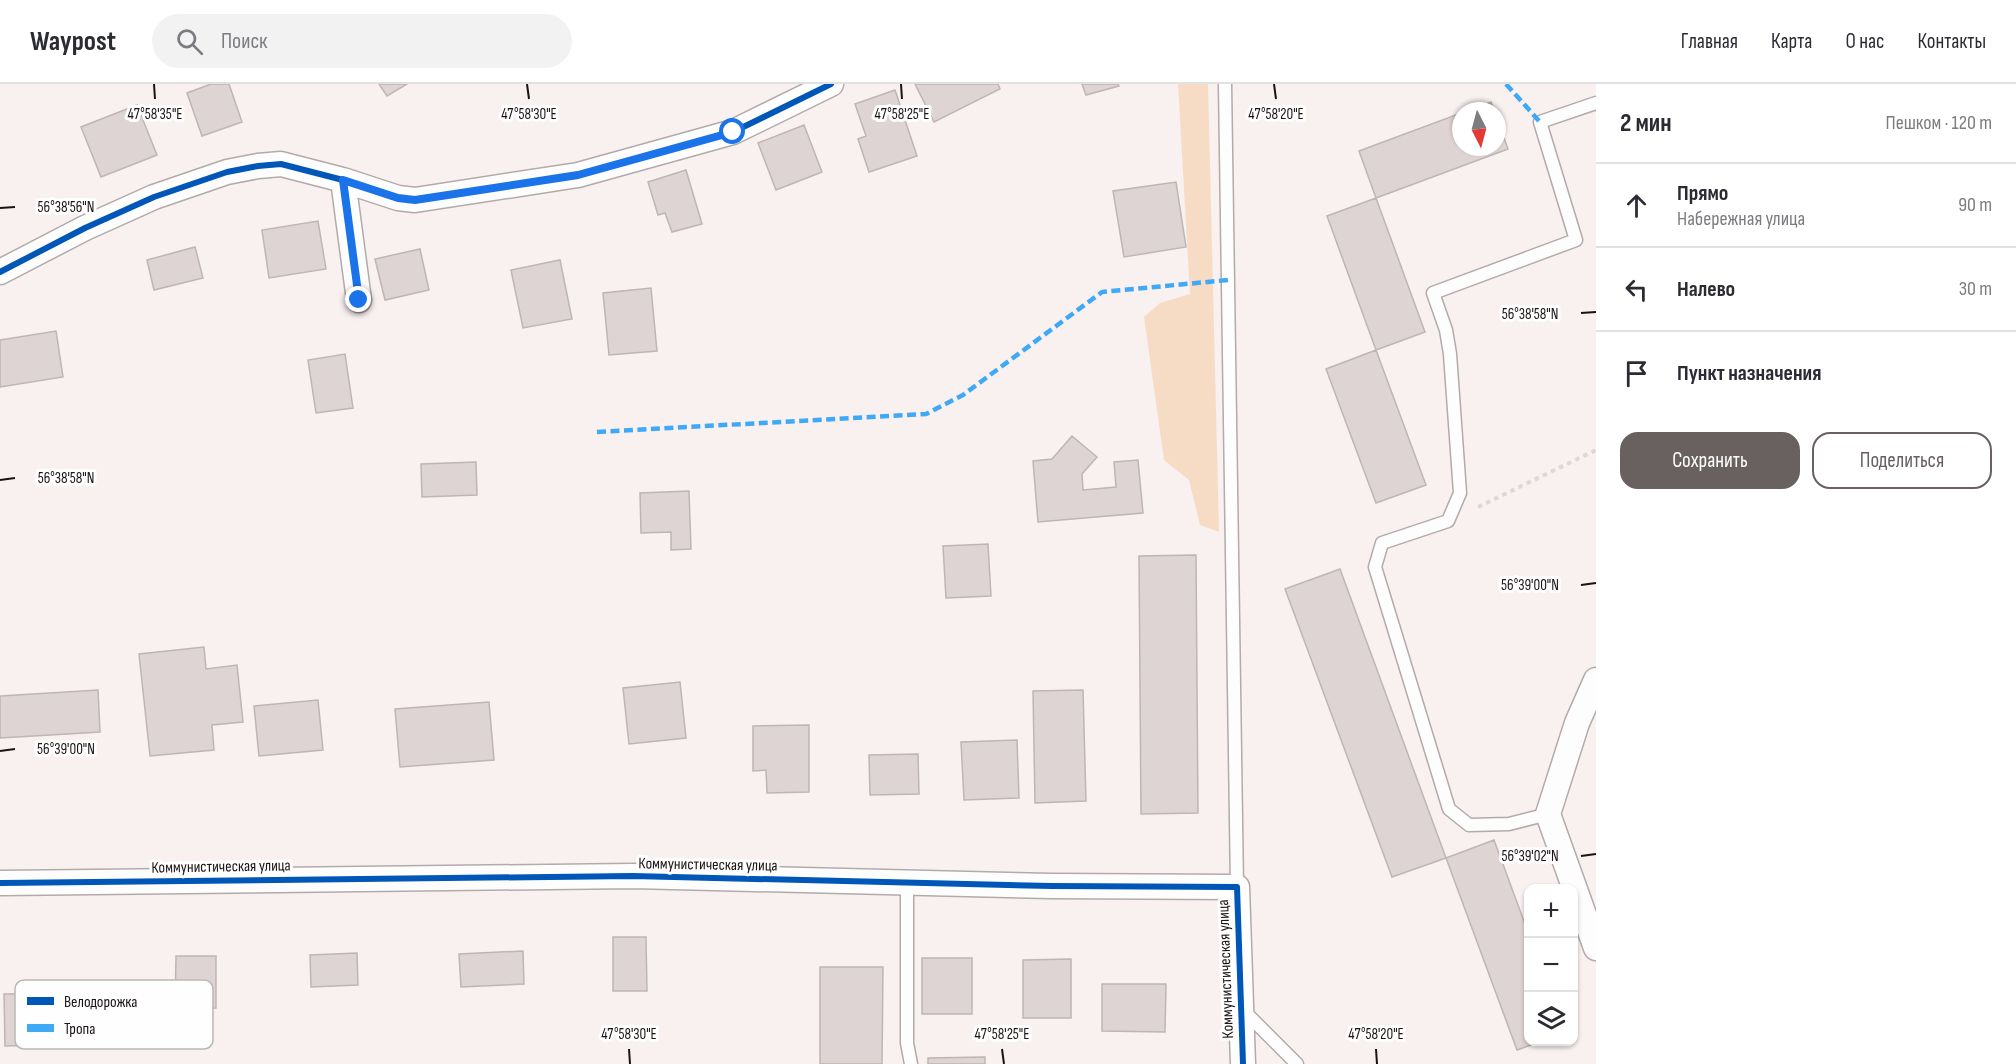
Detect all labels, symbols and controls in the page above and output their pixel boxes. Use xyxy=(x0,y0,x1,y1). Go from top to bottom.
search box xyxy=(152,14,572,68)
text: Waypost xyxy=(30,25,116,58)
icon: search xyxy=(173,25,206,58)
text: Поиск xyxy=(221,28,267,55)
text: Главная xyxy=(1681,29,1738,54)
text: Карта xyxy=(1771,29,1812,54)
text: О нас xyxy=(1845,29,1884,54)
text: Контакты xyxy=(1917,29,1986,54)
north arrow xyxy=(1452,102,1506,156)
text: 47°58'35"E xyxy=(128,105,182,124)
text: 47°58'30"E xyxy=(501,105,557,124)
text: 47°58'25"E xyxy=(875,105,929,124)
text: 47°58'20"E xyxy=(1248,105,1304,124)
text: 2 мин xyxy=(1620,108,1672,139)
text: Пешком · 120 m xyxy=(1886,111,1992,135)
route start xyxy=(719,118,745,144)
text: Прямо xyxy=(1677,180,1728,207)
icon: ahead xyxy=(1620,189,1653,222)
text: 90 m xyxy=(1958,193,1992,217)
text: 56°38'56"N xyxy=(38,198,94,217)
text: Набережная улица xyxy=(1677,207,1805,231)
icon: left xyxy=(1620,273,1653,306)
text: Налево xyxy=(1677,276,1735,303)
text: 30 m xyxy=(1959,277,1992,301)
route end xyxy=(345,286,371,312)
text: 56°38'58"N xyxy=(1502,305,1558,324)
icon: arrive xyxy=(1620,357,1653,390)
text: Пункт назначения xyxy=(1677,360,1821,387)
button: Сохранить xyxy=(1620,432,1800,489)
button: Поделиться xyxy=(1812,432,1992,489)
text: 56°38'58"N xyxy=(38,469,94,488)
text: 56°39'00"N xyxy=(1501,576,1559,595)
text: 56°39'00"N xyxy=(37,740,95,759)
text: 56°39'02"N xyxy=(1501,847,1559,866)
street label: Коммунистическая улица xyxy=(638,854,778,876)
street label: Коммунистическая улица xyxy=(151,856,291,878)
map controls xyxy=(1524,884,1578,1046)
button: + xyxy=(1524,884,1578,938)
street label: Коммунистическая улица xyxy=(1214,899,1238,1039)
button: − xyxy=(1524,938,1578,992)
legend xyxy=(15,980,213,1049)
button: layers xyxy=(1524,992,1578,1046)
text: Велодорожка xyxy=(64,993,137,1012)
text: Тропа xyxy=(64,1020,95,1039)
text: 47°58'30"E xyxy=(601,1025,657,1044)
text: 47°58'25"E xyxy=(975,1025,1029,1044)
text: 47°58'20"E xyxy=(1348,1025,1404,1044)

